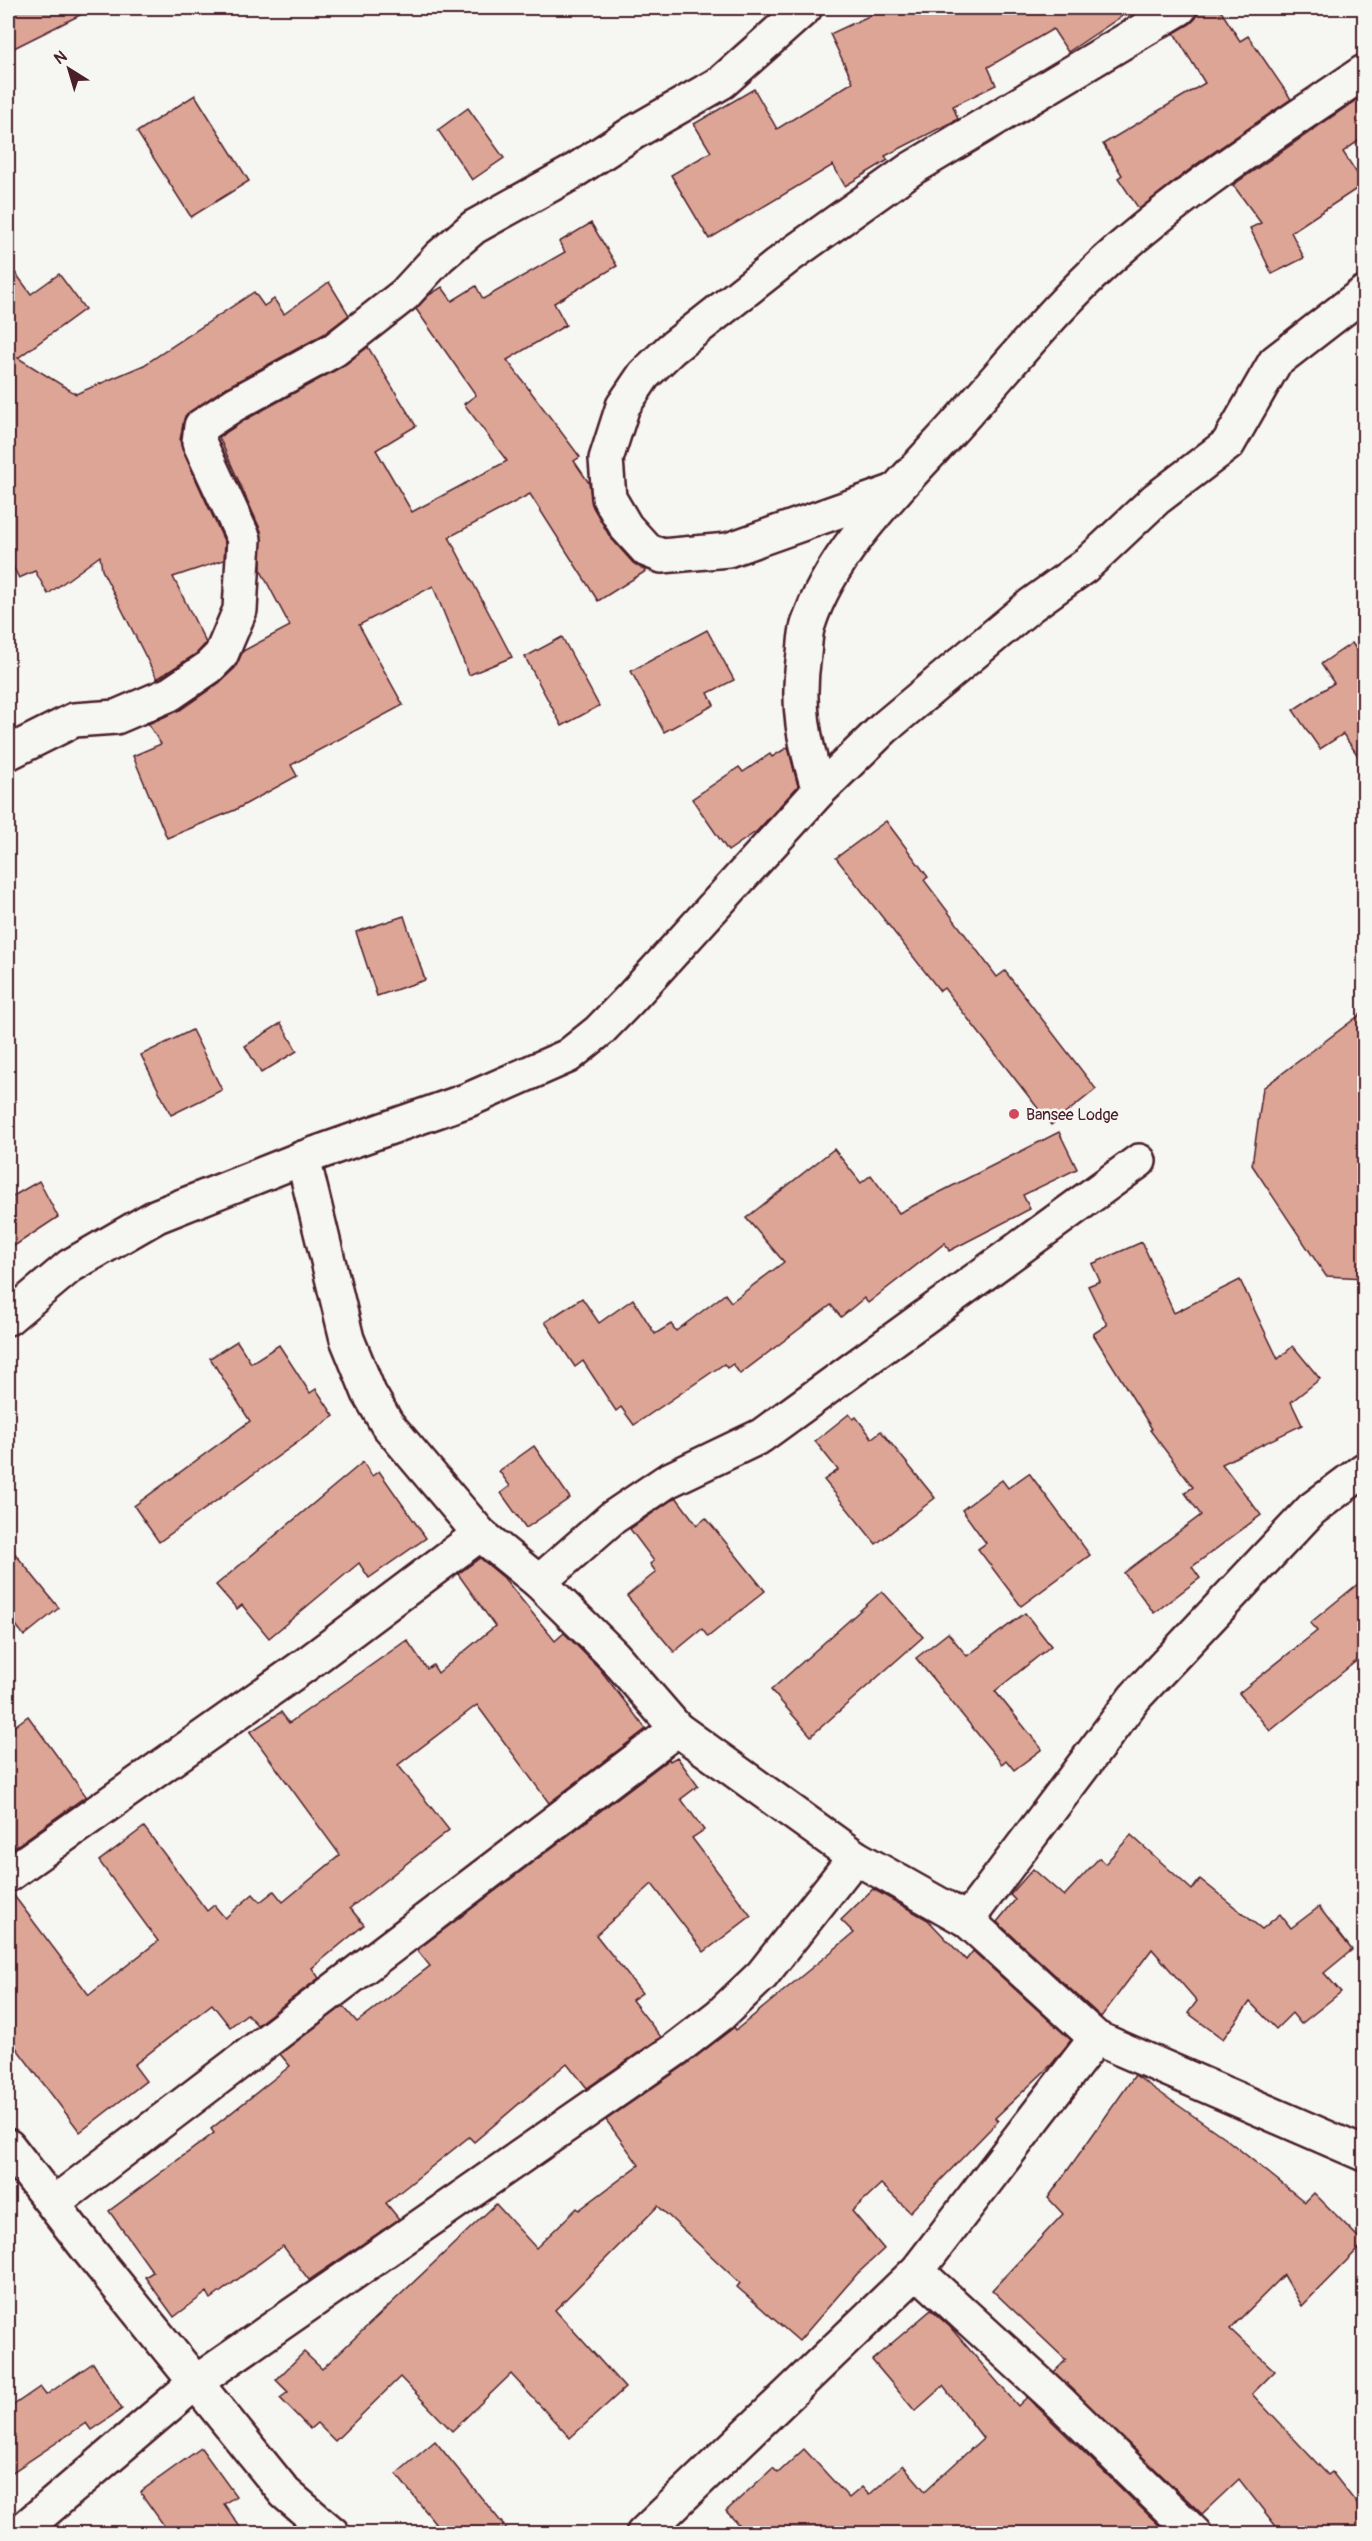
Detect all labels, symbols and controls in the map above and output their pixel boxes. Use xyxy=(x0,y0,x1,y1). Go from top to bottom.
north arrow xyxy=(39,39,99,99)
text: N xyxy=(50,46,71,69)
place label: Bansee Lodge xyxy=(1026,1105,1119,1125)
marker: Bansee Lodge xyxy=(1007,1107,1021,1121)

